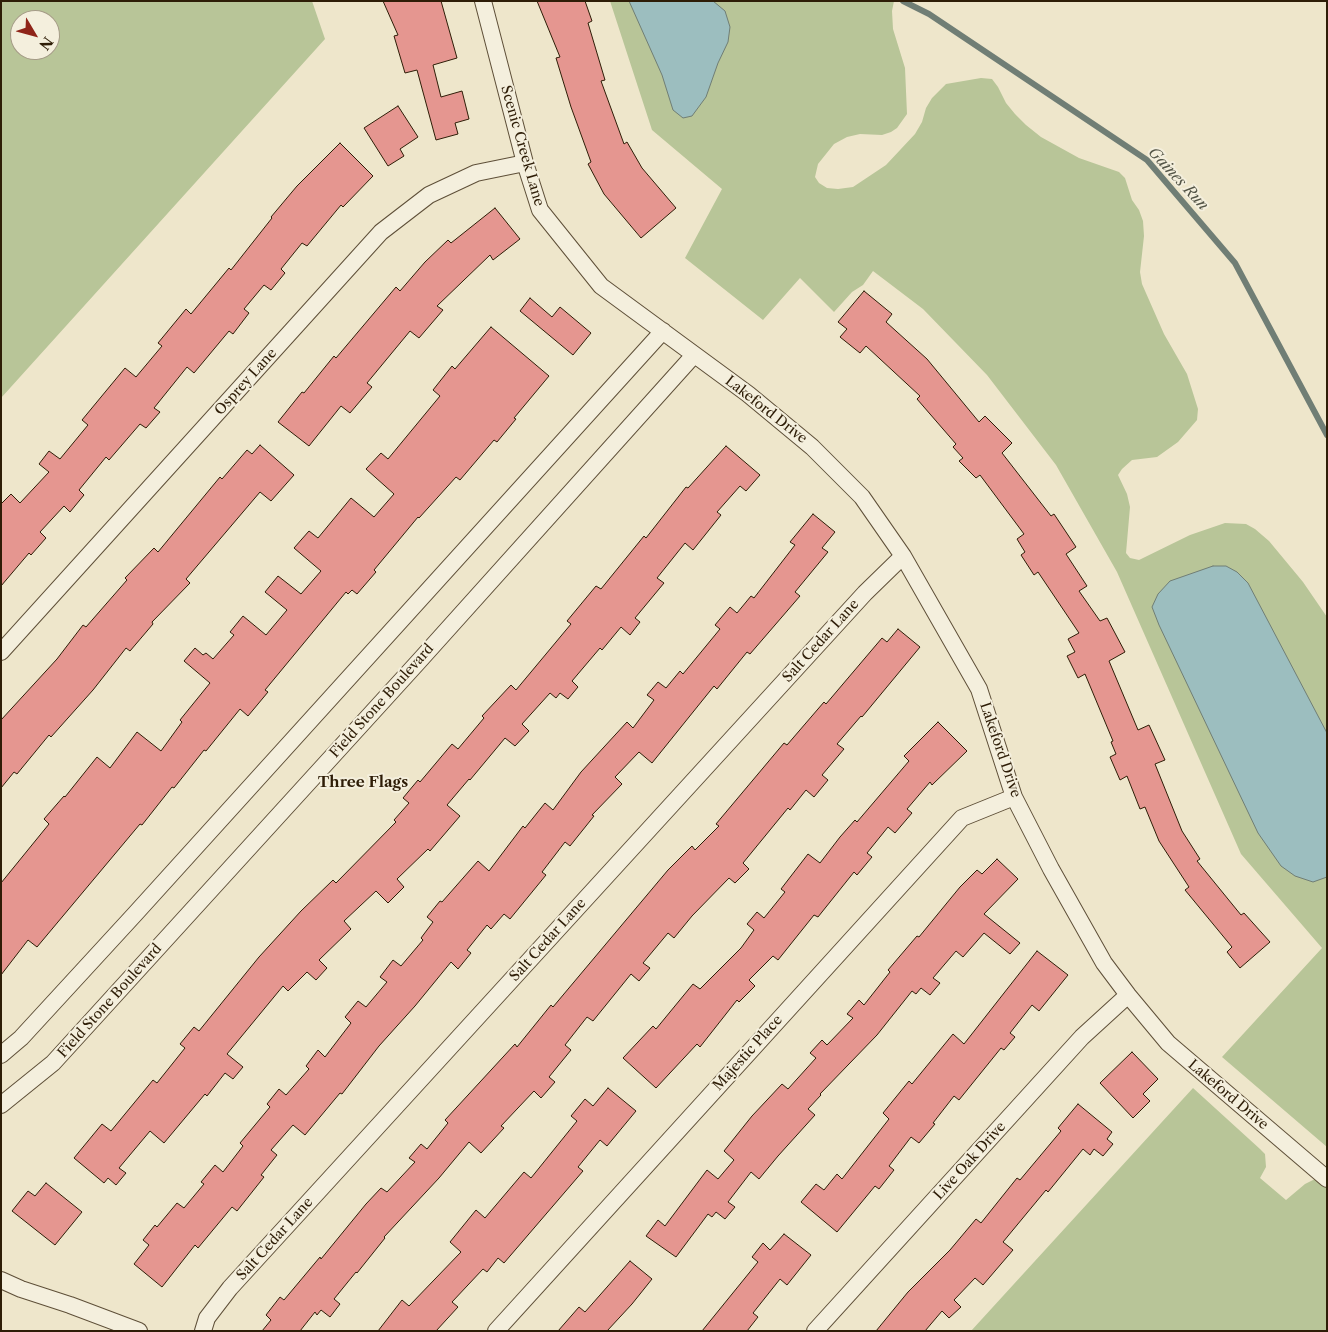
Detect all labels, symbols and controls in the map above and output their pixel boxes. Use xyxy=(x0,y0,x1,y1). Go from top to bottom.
north arrow xyxy=(10,10,60,60)
text: N xyxy=(35,33,57,54)
street label: Scenic Creek Lane xyxy=(497,84,547,208)
water label: Gaines Run xyxy=(1144,144,1212,214)
street label: Osprey Lane xyxy=(212,345,280,419)
street label: Lakeford Drive xyxy=(722,373,810,447)
street label: Salt Cedar Lane xyxy=(779,596,863,686)
street label: Field Stone Boulevard xyxy=(326,641,438,761)
street label: Lakeford Drive xyxy=(976,700,1024,800)
district label: Three Flags xyxy=(318,774,408,792)
street label: Salt Cedar Lane xyxy=(506,895,590,985)
street label: Field Stone Boulevard xyxy=(54,941,166,1061)
street label: Majestic Place xyxy=(710,1012,786,1094)
street label: Lakeford Drive xyxy=(1184,1057,1272,1133)
street label: Live Oak Drive xyxy=(931,1118,1009,1204)
street label: Salt Cedar Lane xyxy=(233,1194,317,1284)

